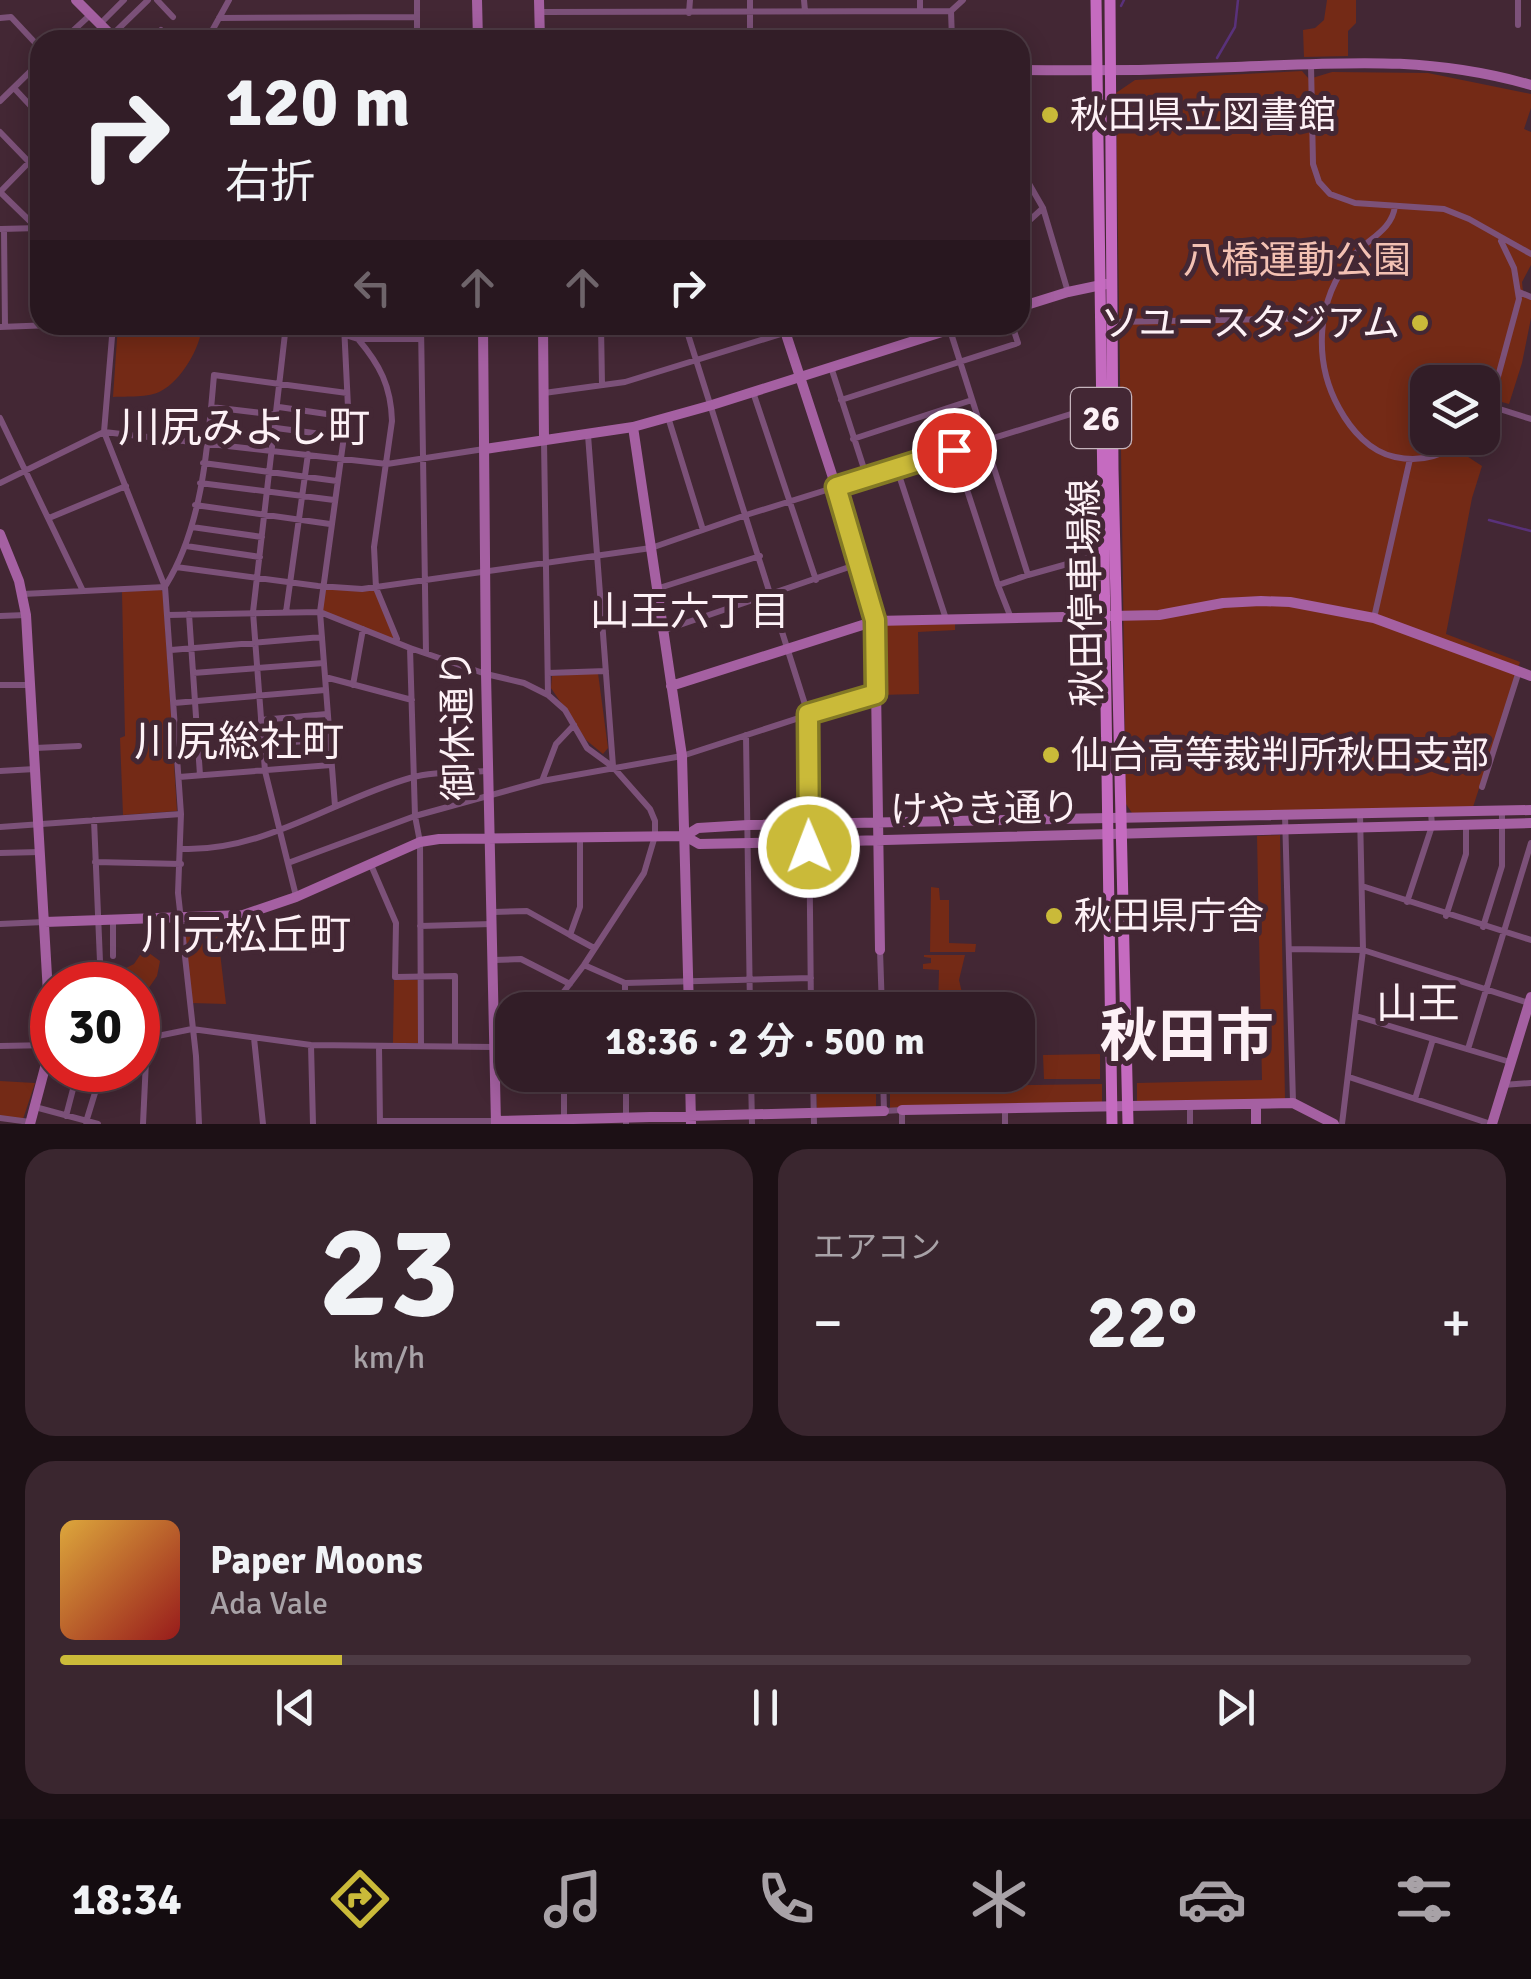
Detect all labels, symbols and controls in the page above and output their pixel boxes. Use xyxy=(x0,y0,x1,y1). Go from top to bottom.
text: 120 m xyxy=(225,59,410,145)
icon: right xyxy=(60,70,190,200)
place label: 秋田県立図書館 xyxy=(1070,92,1336,139)
marker: 秋田県立図書館 xyxy=(1039,104,1061,126)
text: 右折 xyxy=(225,155,315,210)
park label: 八橋運動公園 xyxy=(1183,237,1411,284)
icon: left xyxy=(345,260,400,315)
icon: ahead xyxy=(450,260,505,315)
icon: ahead xyxy=(555,260,610,315)
icon: right xyxy=(660,260,715,315)
place label: ソユースタジアム xyxy=(1101,300,1400,347)
marker: ソユースタジアム xyxy=(1409,312,1431,334)
map controls xyxy=(1410,365,1500,455)
button: layers xyxy=(1410,365,1500,455)
road number: 26 xyxy=(1071,388,1131,448)
district label: 川尻みよし町 xyxy=(118,403,370,454)
pin xyxy=(912,408,997,493)
icon: arrive xyxy=(927,423,982,478)
street label: 秋田停車場線 xyxy=(1061,479,1111,707)
district label: 山王六丁目 xyxy=(590,587,790,637)
street label: 御休通り xyxy=(433,649,483,801)
district label: 川尻総社町 xyxy=(134,717,344,768)
place label: 仙台高等裁判所秋田支部 xyxy=(1071,732,1489,779)
marker: 仙台高等裁判所秋田支部 xyxy=(1040,744,1062,766)
street label: けやき通り xyxy=(890,784,1080,834)
position arrow xyxy=(757,795,861,899)
place label: 秋田県庁舎 xyxy=(1074,893,1264,940)
marker: 秋田県庁舎 xyxy=(1043,905,1065,927)
district label: 川元松丘町 xyxy=(141,910,351,961)
speed limit sign: 30 xyxy=(30,962,160,1092)
district label: 山王 xyxy=(1376,979,1460,1030)
district label: 秋田市 xyxy=(1100,1001,1274,1073)
text: 18:36 · 2 分 · 500 m xyxy=(605,1018,925,1065)
text: 23 xyxy=(319,1193,459,1353)
text: エアコン xyxy=(813,1228,941,1267)
text: 22° xyxy=(1087,1276,1198,1369)
text: − xyxy=(813,1289,843,1357)
text: + xyxy=(1441,1289,1471,1357)
text: km/h xyxy=(353,1338,425,1377)
text: Paper Moons xyxy=(210,1537,423,1584)
text: Ada Vale xyxy=(210,1584,328,1623)
icon: previous xyxy=(268,1680,323,1735)
icon: pause xyxy=(738,1680,793,1735)
icon: next xyxy=(1208,1680,1263,1735)
icon: directions xyxy=(325,1864,395,1934)
icon: music xyxy=(538,1864,608,1934)
icon: phone xyxy=(751,1864,821,1934)
icon: climate xyxy=(964,1864,1034,1934)
icon: car xyxy=(1177,1864,1247,1934)
icon: filters xyxy=(1389,1864,1459,1934)
text: 18:34 xyxy=(71,1872,182,1927)

